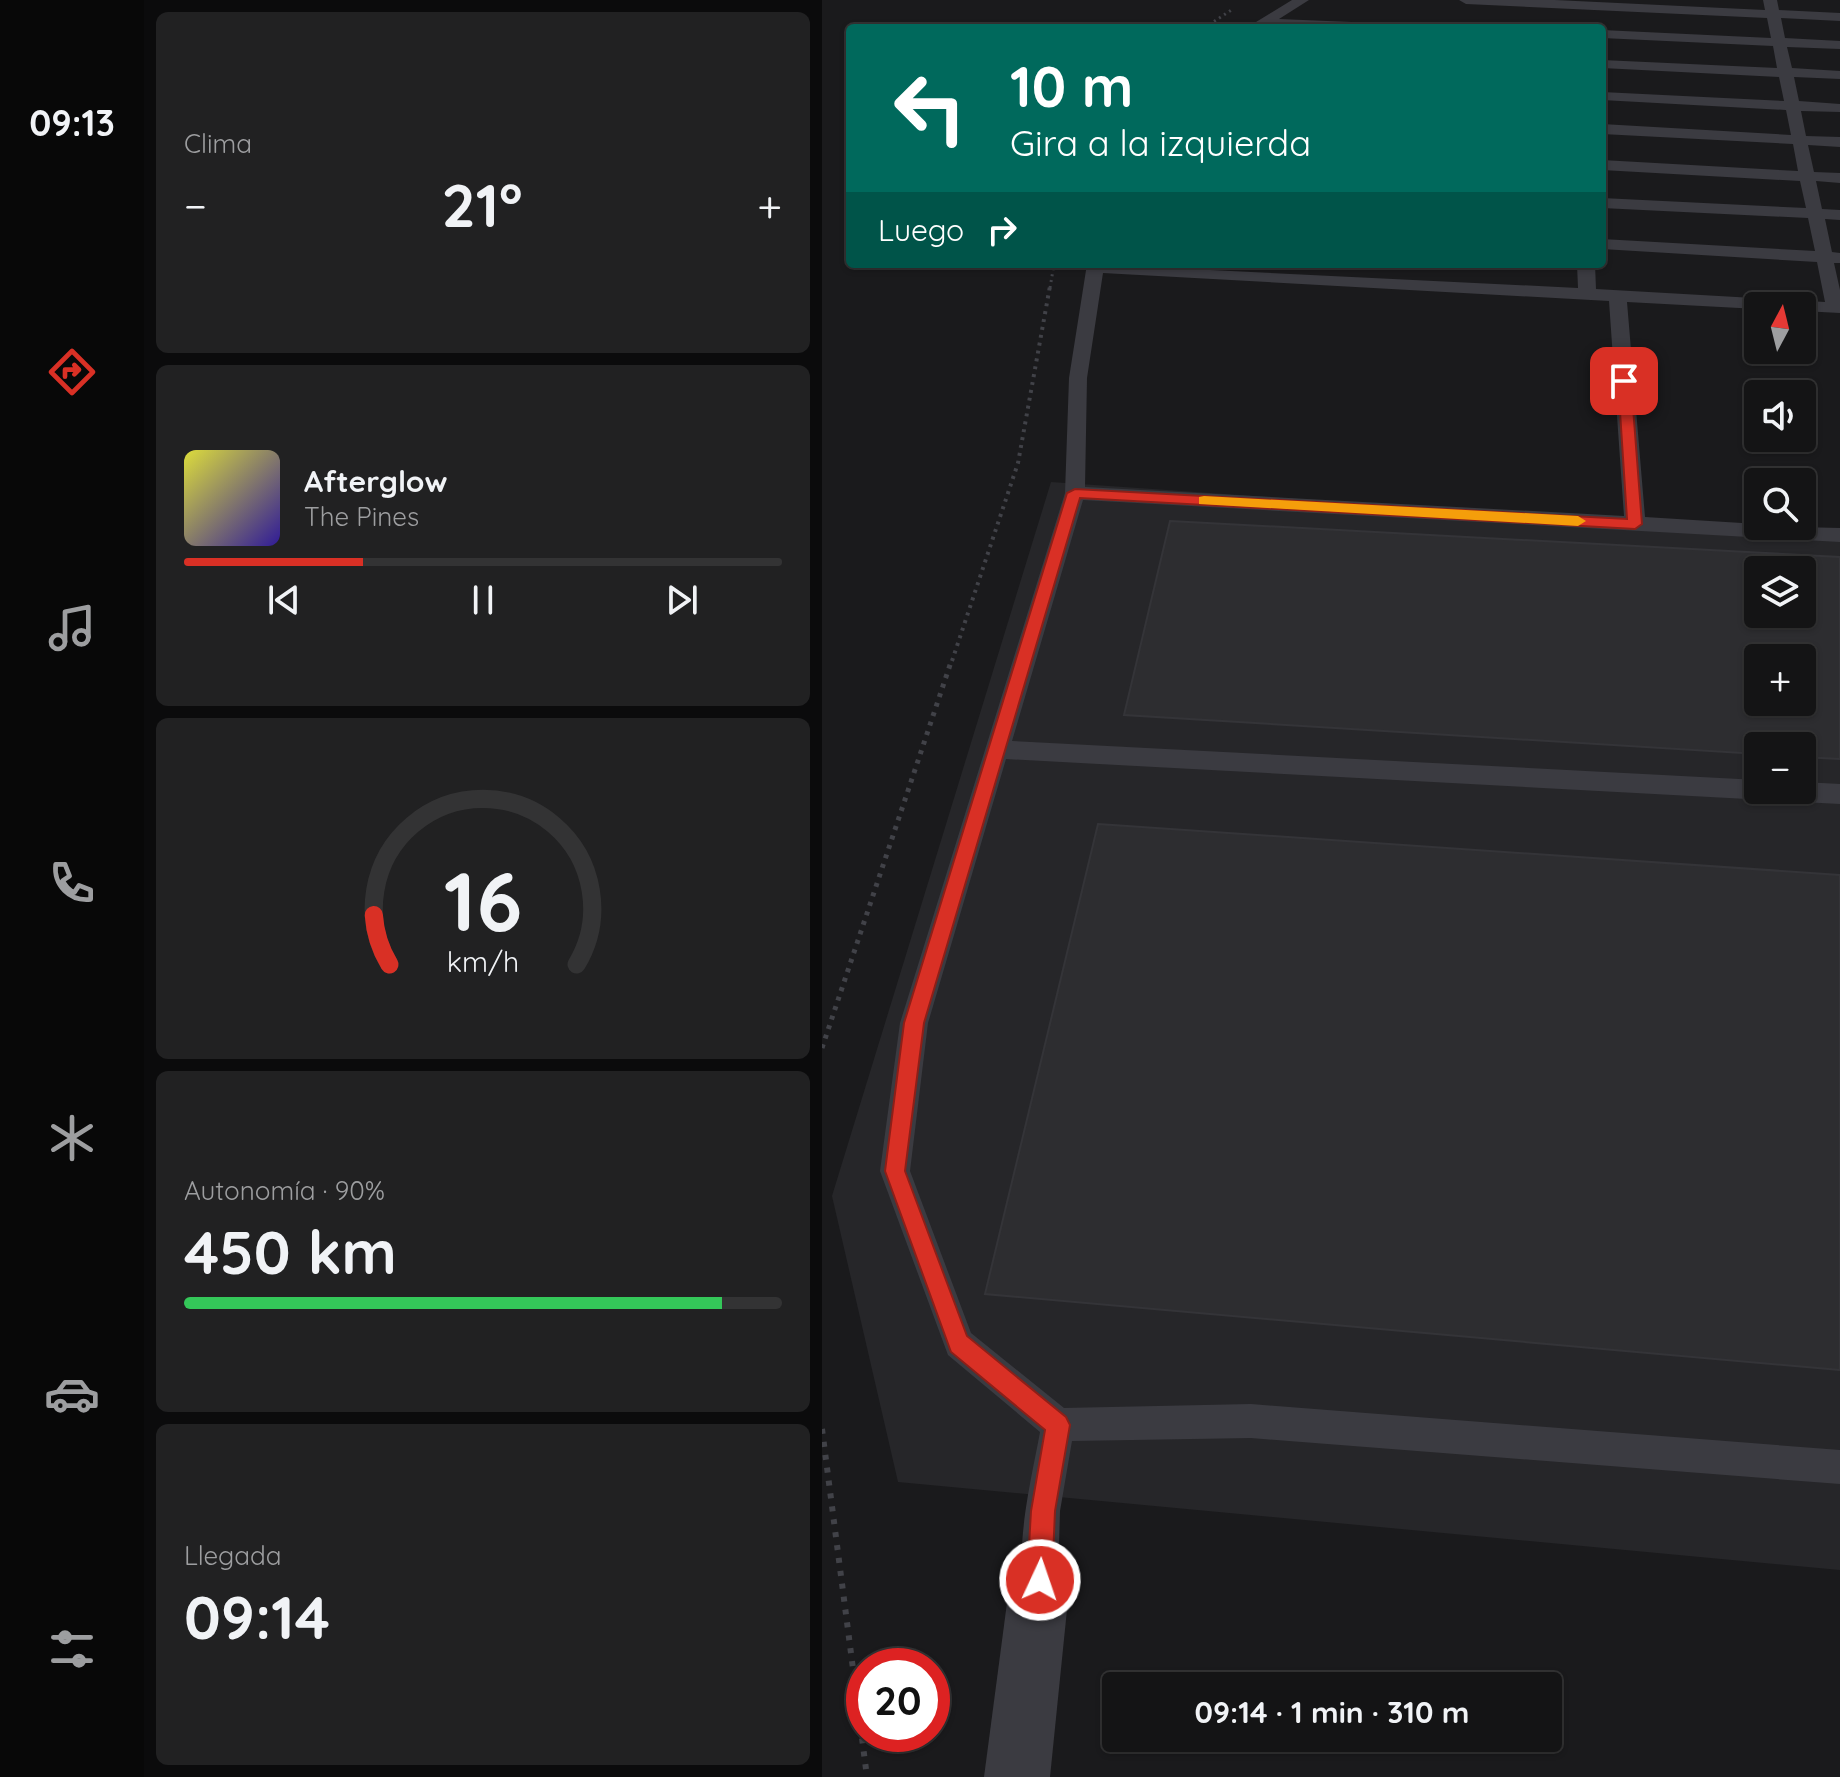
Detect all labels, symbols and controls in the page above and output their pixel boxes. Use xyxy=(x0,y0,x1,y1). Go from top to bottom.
text: 10 m xyxy=(1010,51,1133,121)
icon: left xyxy=(878,56,982,160)
text: 09:13 xyxy=(29,100,115,145)
text: Gira a la izquierda xyxy=(1010,120,1311,165)
text: Clima xyxy=(184,127,252,160)
text: 21° xyxy=(442,167,523,242)
text: − xyxy=(184,178,207,233)
text: + xyxy=(757,178,782,233)
icon: right xyxy=(980,208,1024,252)
text: Luego xyxy=(878,211,964,249)
north arrow xyxy=(1744,292,1816,364)
map controls xyxy=(1744,292,1816,804)
icon: directions xyxy=(44,344,100,400)
pin xyxy=(1590,347,1658,415)
icon: arrive xyxy=(1602,359,1646,403)
button: sound xyxy=(1744,380,1816,452)
text: Afterglow xyxy=(304,462,447,500)
button: search xyxy=(1744,468,1816,540)
text: The Pines xyxy=(304,500,419,533)
button: layers xyxy=(1744,556,1816,628)
icon: previous xyxy=(262,578,306,622)
icon: pause xyxy=(461,578,505,622)
icon: next xyxy=(660,578,704,622)
icon: music xyxy=(44,600,100,656)
button: + xyxy=(1744,644,1816,716)
button: − xyxy=(1744,732,1816,804)
text: 16 xyxy=(444,847,522,951)
icon: phone xyxy=(44,855,100,911)
text: km/h xyxy=(447,943,519,979)
icon: climate xyxy=(44,1110,100,1166)
text: Autonomía · 90% xyxy=(184,1174,385,1207)
text: 450 km xyxy=(184,1214,397,1289)
icon: car xyxy=(44,1366,100,1422)
position arrow xyxy=(998,1538,1082,1622)
text: Llegada xyxy=(184,1539,281,1572)
text: 09:14 xyxy=(184,1579,330,1654)
icon: filters xyxy=(44,1621,100,1677)
speed limit sign: 20 xyxy=(846,1648,950,1752)
text: 09:14 · 1 min · 310 m xyxy=(1195,1693,1469,1731)

